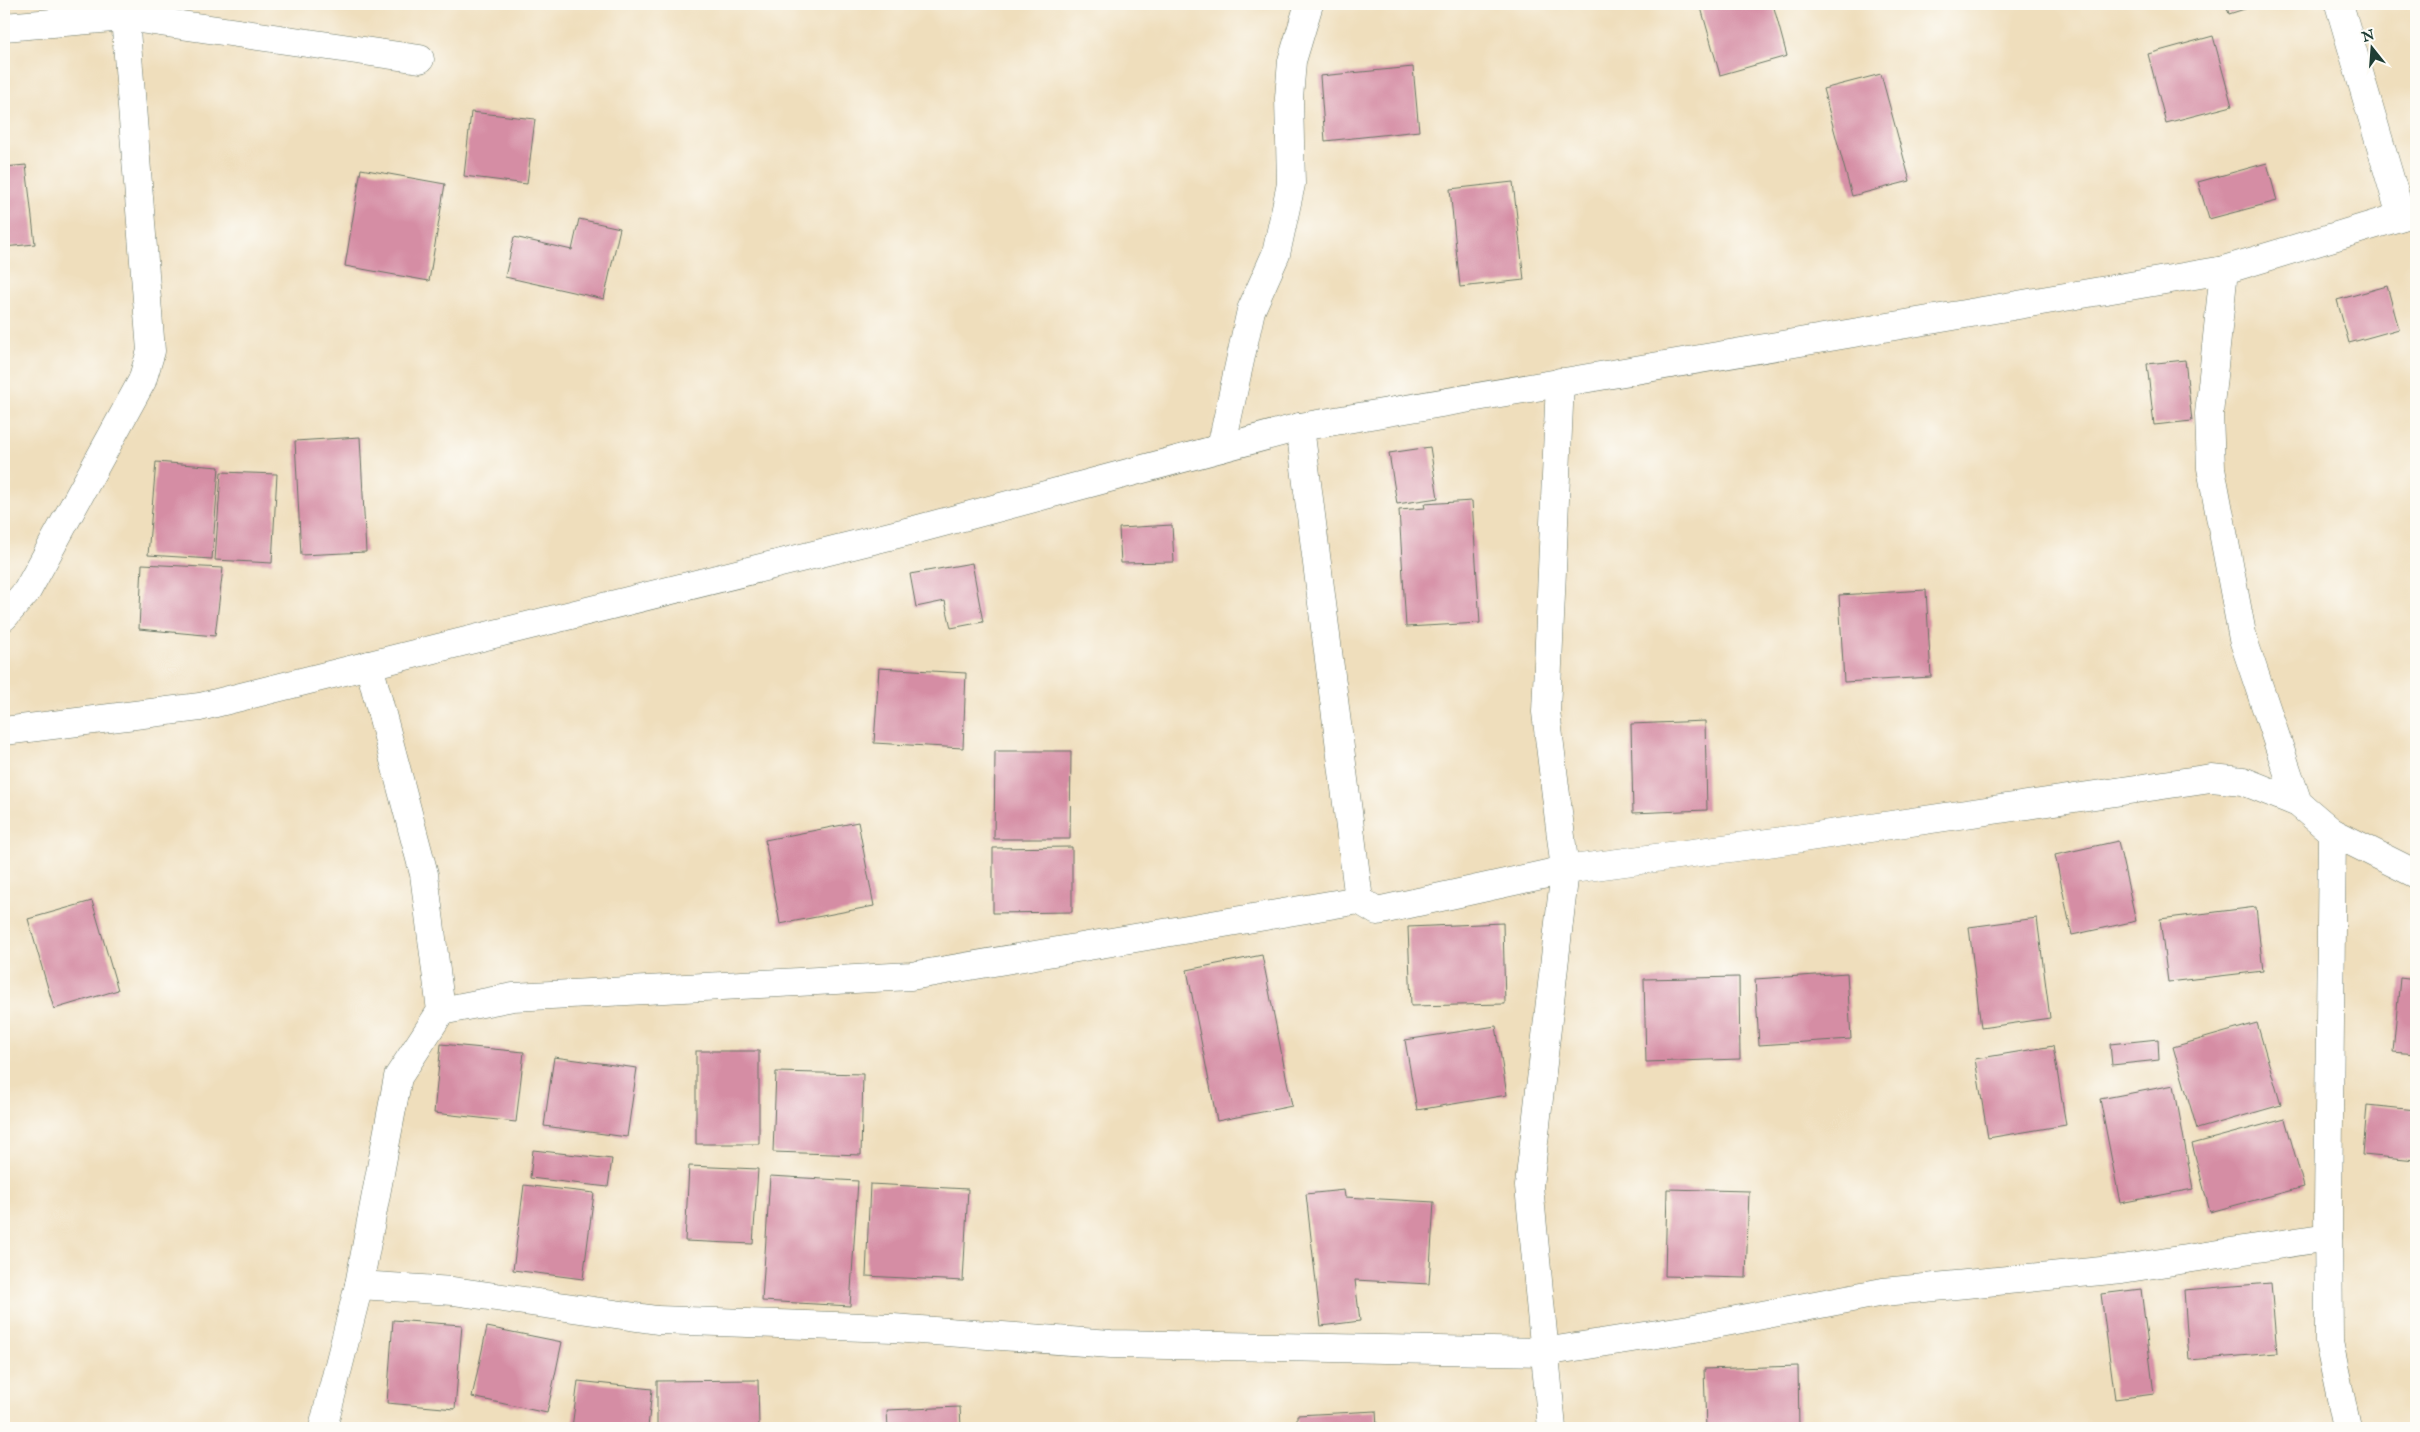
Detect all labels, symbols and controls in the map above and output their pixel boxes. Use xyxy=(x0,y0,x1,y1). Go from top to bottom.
north arrow xyxy=(2348,22,2398,72)
text: N xyxy=(2359,26,2377,47)

